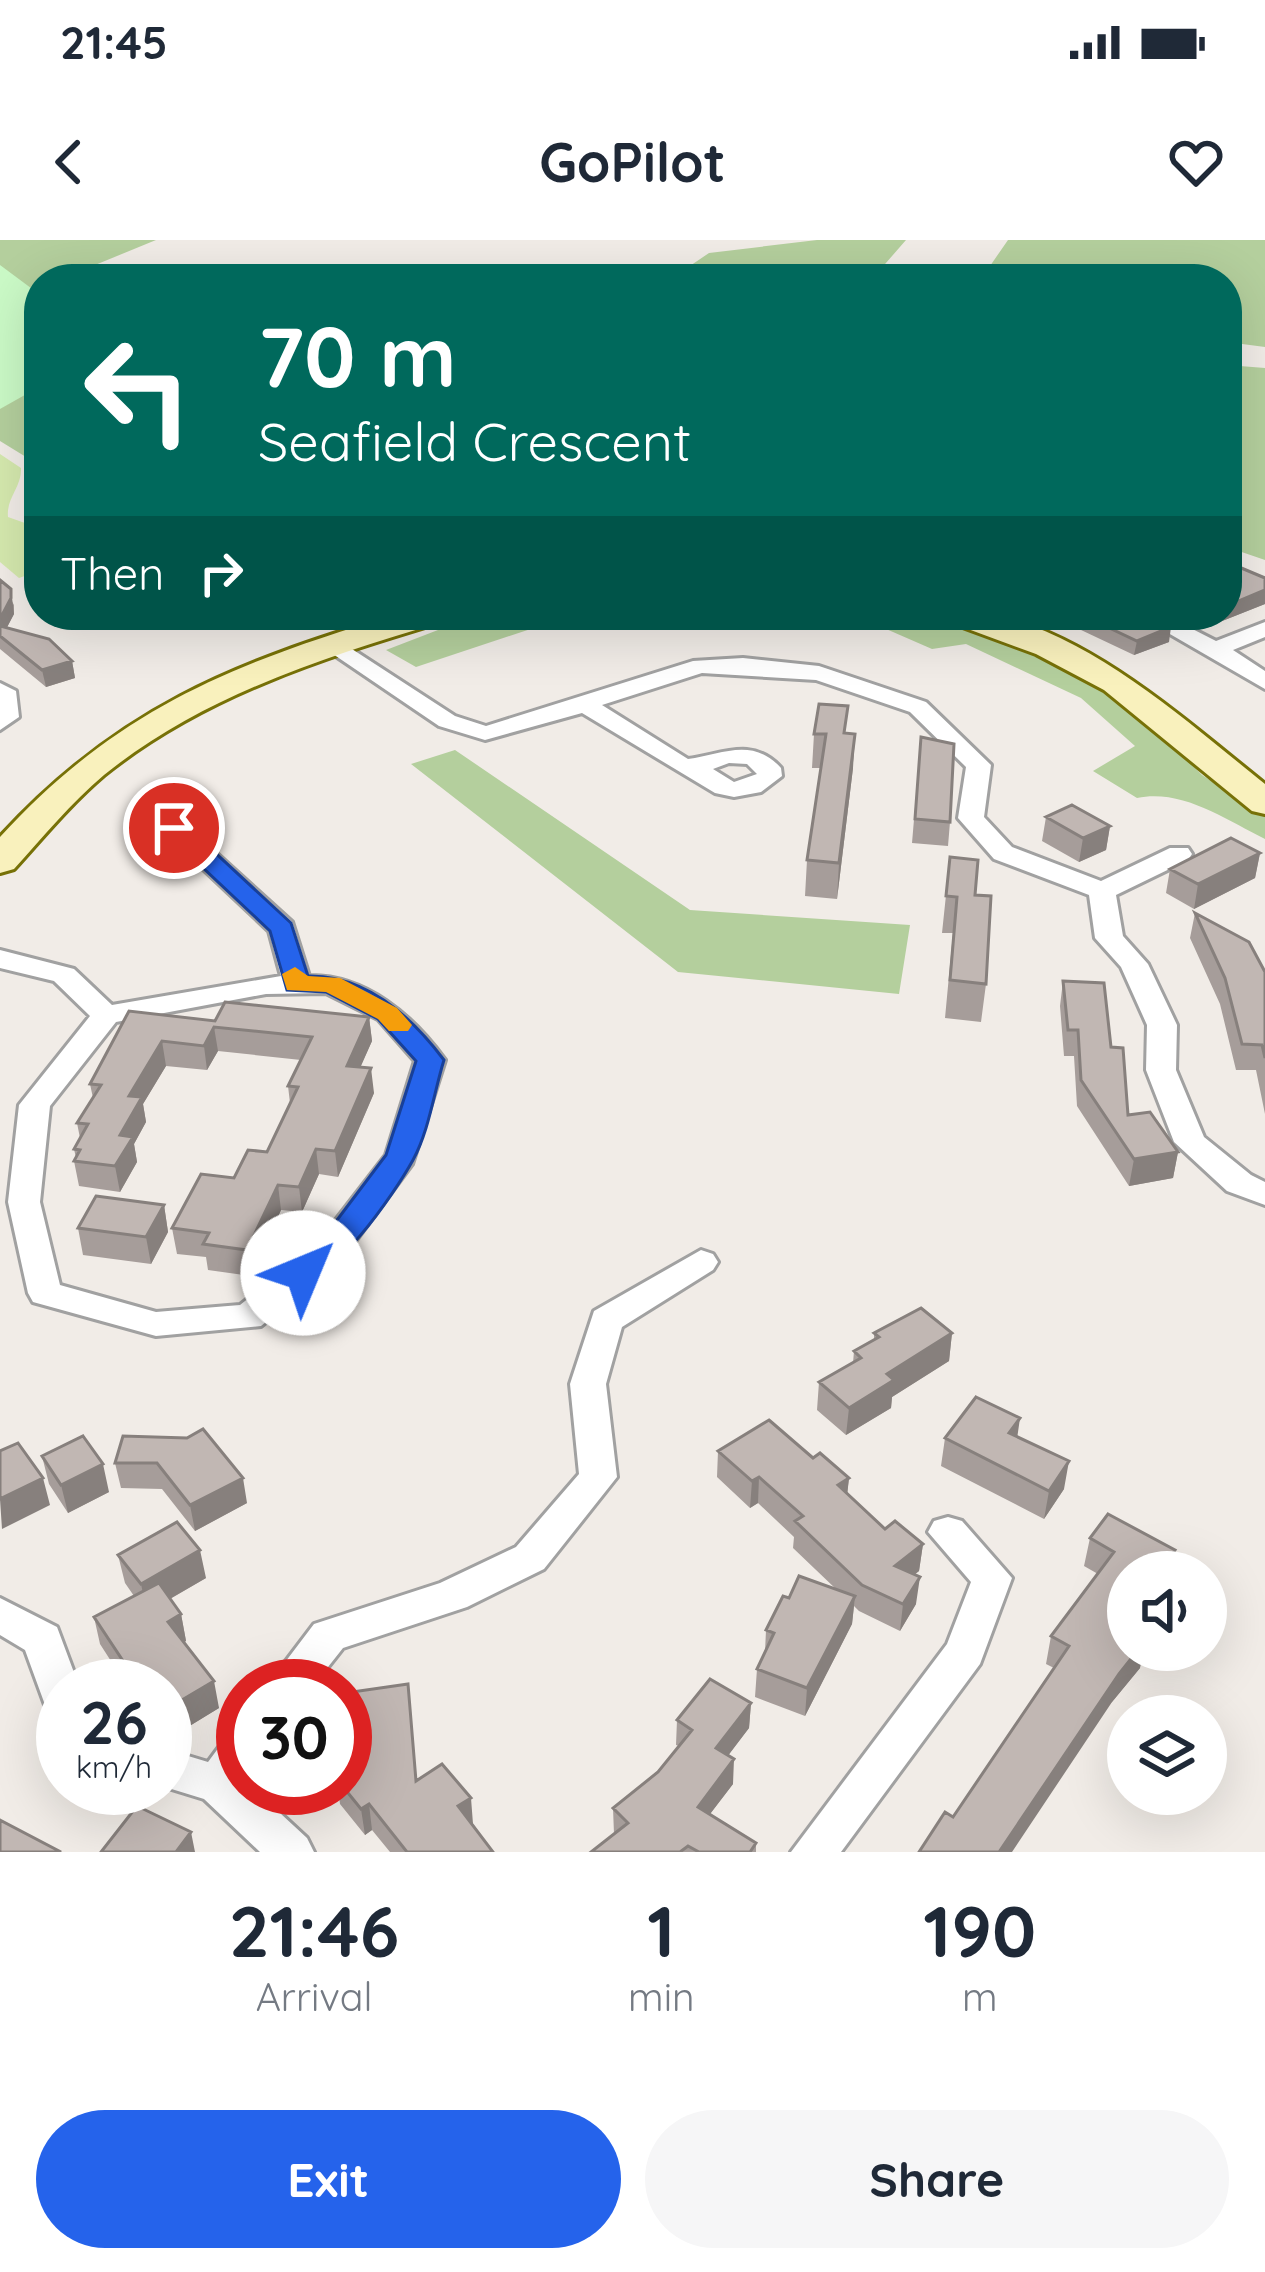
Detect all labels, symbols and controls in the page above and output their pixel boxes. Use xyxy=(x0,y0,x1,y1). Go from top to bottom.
text: 21:45 xyxy=(60,14,168,70)
text: GoPilot xyxy=(539,128,726,196)
icon: back xyxy=(36,129,102,195)
icon: heart xyxy=(1163,129,1229,195)
text: 70 m xyxy=(258,303,457,408)
icon: left xyxy=(60,312,216,468)
text: Seafield Crescent xyxy=(258,407,691,475)
icon: right xyxy=(188,540,254,606)
text: Then xyxy=(60,545,164,601)
pin xyxy=(123,777,225,879)
icon: arrive xyxy=(141,795,207,861)
position arrow xyxy=(240,1210,366,1336)
map controls xyxy=(1107,1551,1227,1815)
button: sound xyxy=(1107,1551,1227,1671)
speed limit sign: 30 xyxy=(216,1659,372,1815)
text: 26 xyxy=(80,1684,148,1759)
button: layers xyxy=(1107,1695,1227,1815)
text: km/h xyxy=(76,1748,152,1786)
text: 21:46 xyxy=(229,1885,399,1975)
text: 1 xyxy=(647,1885,675,1975)
text: 190 xyxy=(923,1885,1036,1975)
text: Arrival xyxy=(256,1972,372,2021)
text: min xyxy=(628,1972,695,2021)
text: m xyxy=(962,1972,998,2021)
button: Exit xyxy=(36,2110,621,2248)
button: Share xyxy=(645,2110,1229,2248)

